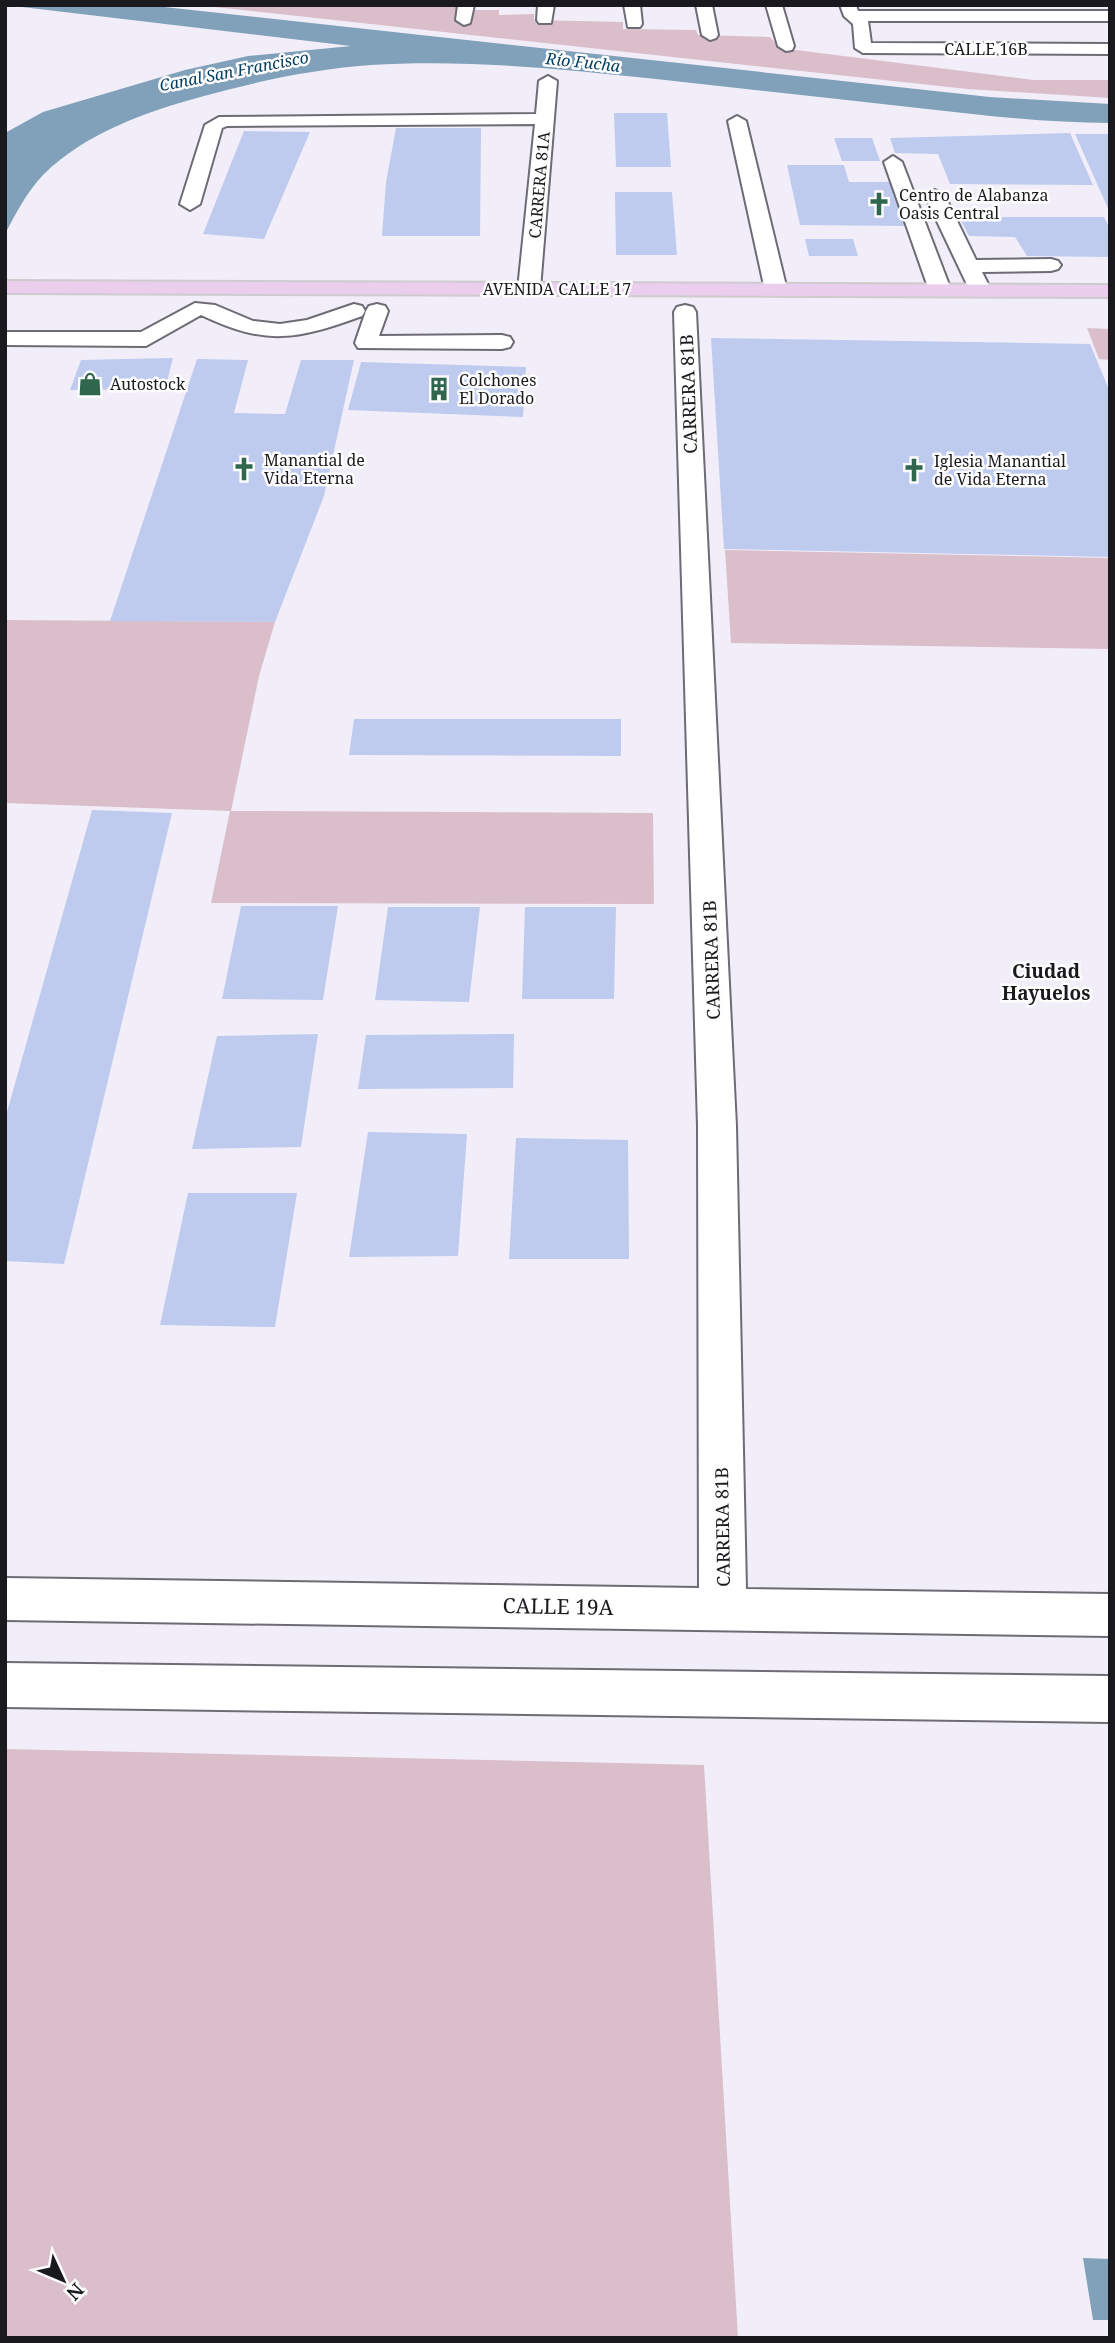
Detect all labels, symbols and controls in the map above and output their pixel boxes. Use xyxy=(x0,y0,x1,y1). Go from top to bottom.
street label: CALLE 16B xyxy=(944,38,1028,60)
water label: Canal San Francisco xyxy=(158,46,310,96)
water label: Río Fucha xyxy=(544,47,622,77)
street label: CARRERA 81A xyxy=(523,130,555,239)
place label: Centro de Alabanza Oasis Central xyxy=(899,184,1048,224)
church icon: Centro de Alabanza Oasis Central xyxy=(865,190,893,218)
street label: AVENIDA CALLE 17 xyxy=(483,278,631,300)
street label: CARRERA 81B xyxy=(674,334,702,454)
place label: Colchones El Dorado xyxy=(459,369,536,409)
shop icon: Autostock xyxy=(76,370,104,398)
place label: Autostock xyxy=(110,373,186,395)
building icon: Colchones El Dorado xyxy=(425,375,453,403)
place label: Manantial de Vida Eterna xyxy=(264,449,365,489)
place label: Iglesia Manantial de Vida Eterna xyxy=(934,450,1066,490)
church icon: Manantial de Vida Eterna xyxy=(230,455,258,483)
church icon: Iglesia Manantial de Vida Eterna xyxy=(900,456,928,484)
street label: CARRERA 81B xyxy=(697,900,725,1020)
district label: Ciudad Hayuelos xyxy=(1002,958,1090,1006)
street label: CARRERA 81B xyxy=(709,1467,735,1587)
street label: CALLE 19A xyxy=(502,1591,614,1621)
north arrow xyxy=(28,2245,98,2315)
text: N xyxy=(61,2277,90,2306)

